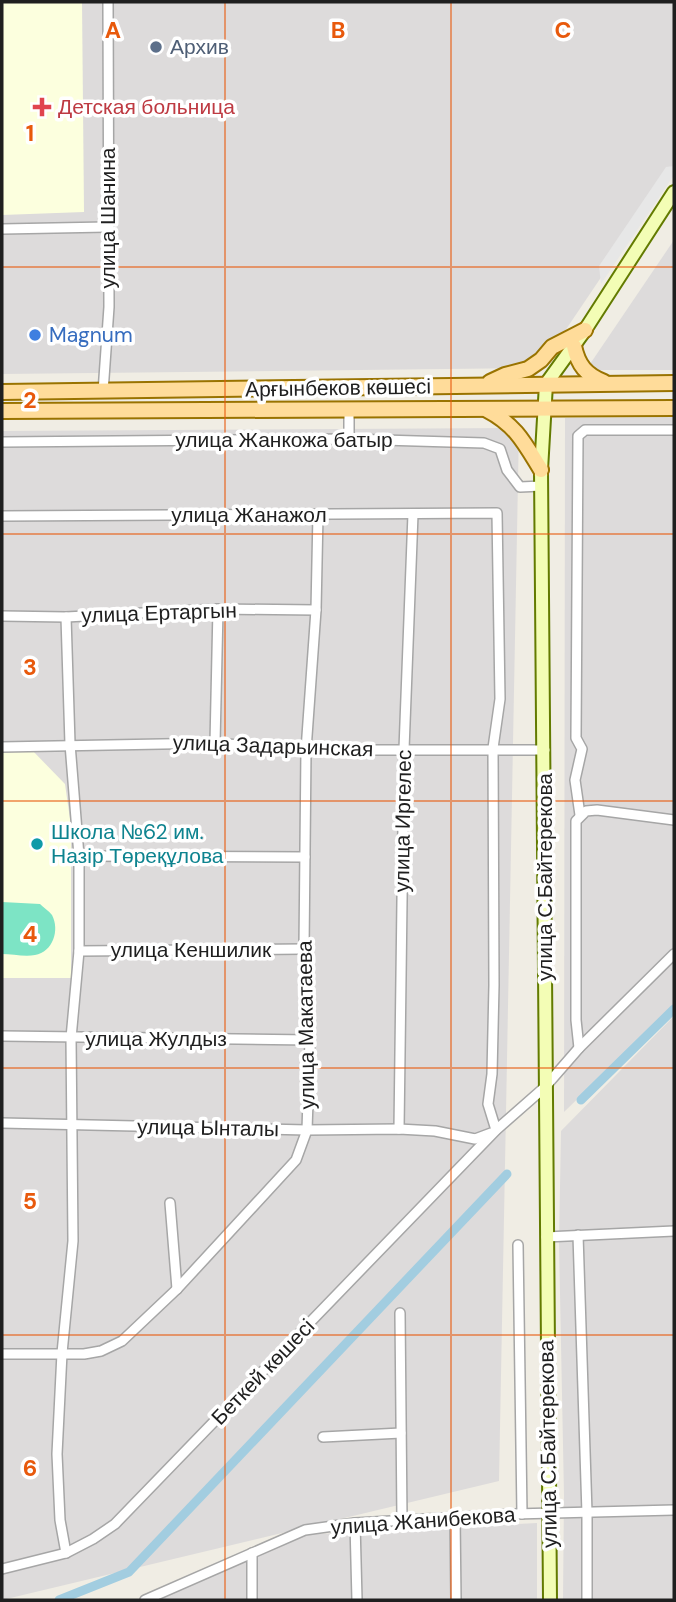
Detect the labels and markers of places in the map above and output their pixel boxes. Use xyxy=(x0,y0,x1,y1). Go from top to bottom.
place label: Архив xyxy=(170,33,229,61)
marker: Архив xyxy=(148,39,164,55)
place label: Детская больница xyxy=(58,93,235,121)
marker: Детская больница xyxy=(32,97,52,117)
place label: Magnum xyxy=(49,321,133,349)
marker: Magnum xyxy=(27,327,43,343)
place label: Школа №62 им. Назір Төреқұлова xyxy=(51,818,224,870)
marker: Школа №62 им. Назір Төреқұлова xyxy=(29,836,45,852)

